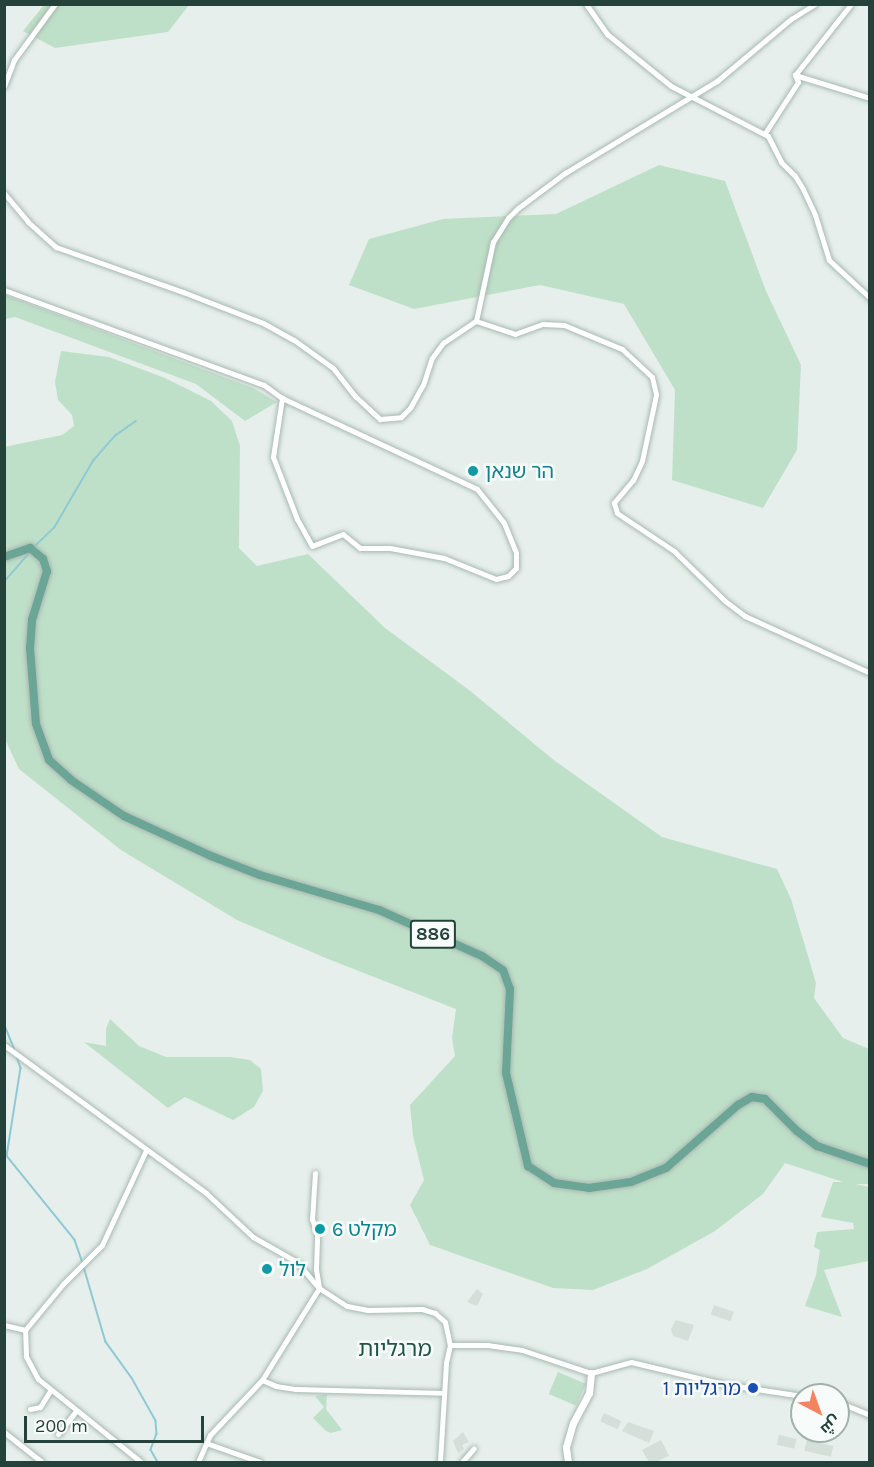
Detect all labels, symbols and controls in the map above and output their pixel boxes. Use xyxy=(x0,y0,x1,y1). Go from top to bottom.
place label: הר שנאן xyxy=(485,459,554,483)
marker: הר שנאן xyxy=(466,464,480,478)
road number: 886 xyxy=(409,919,457,949)
place label: מקלט 6 xyxy=(332,1217,397,1241)
marker: מקלט 6 xyxy=(313,1222,327,1236)
place label: לול xyxy=(279,1257,306,1281)
marker: לול xyxy=(260,1262,274,1276)
district label: מרגליות xyxy=(358,1337,432,1363)
place label: מרגליות 1 xyxy=(663,1376,741,1400)
marker: מרגליות 1 xyxy=(746,1381,760,1395)
north arrow xyxy=(790,1383,850,1443)
scale bar xyxy=(27,1404,207,1442)
text: ش xyxy=(817,1412,845,1439)
text: 200 m xyxy=(35,1415,88,1437)

